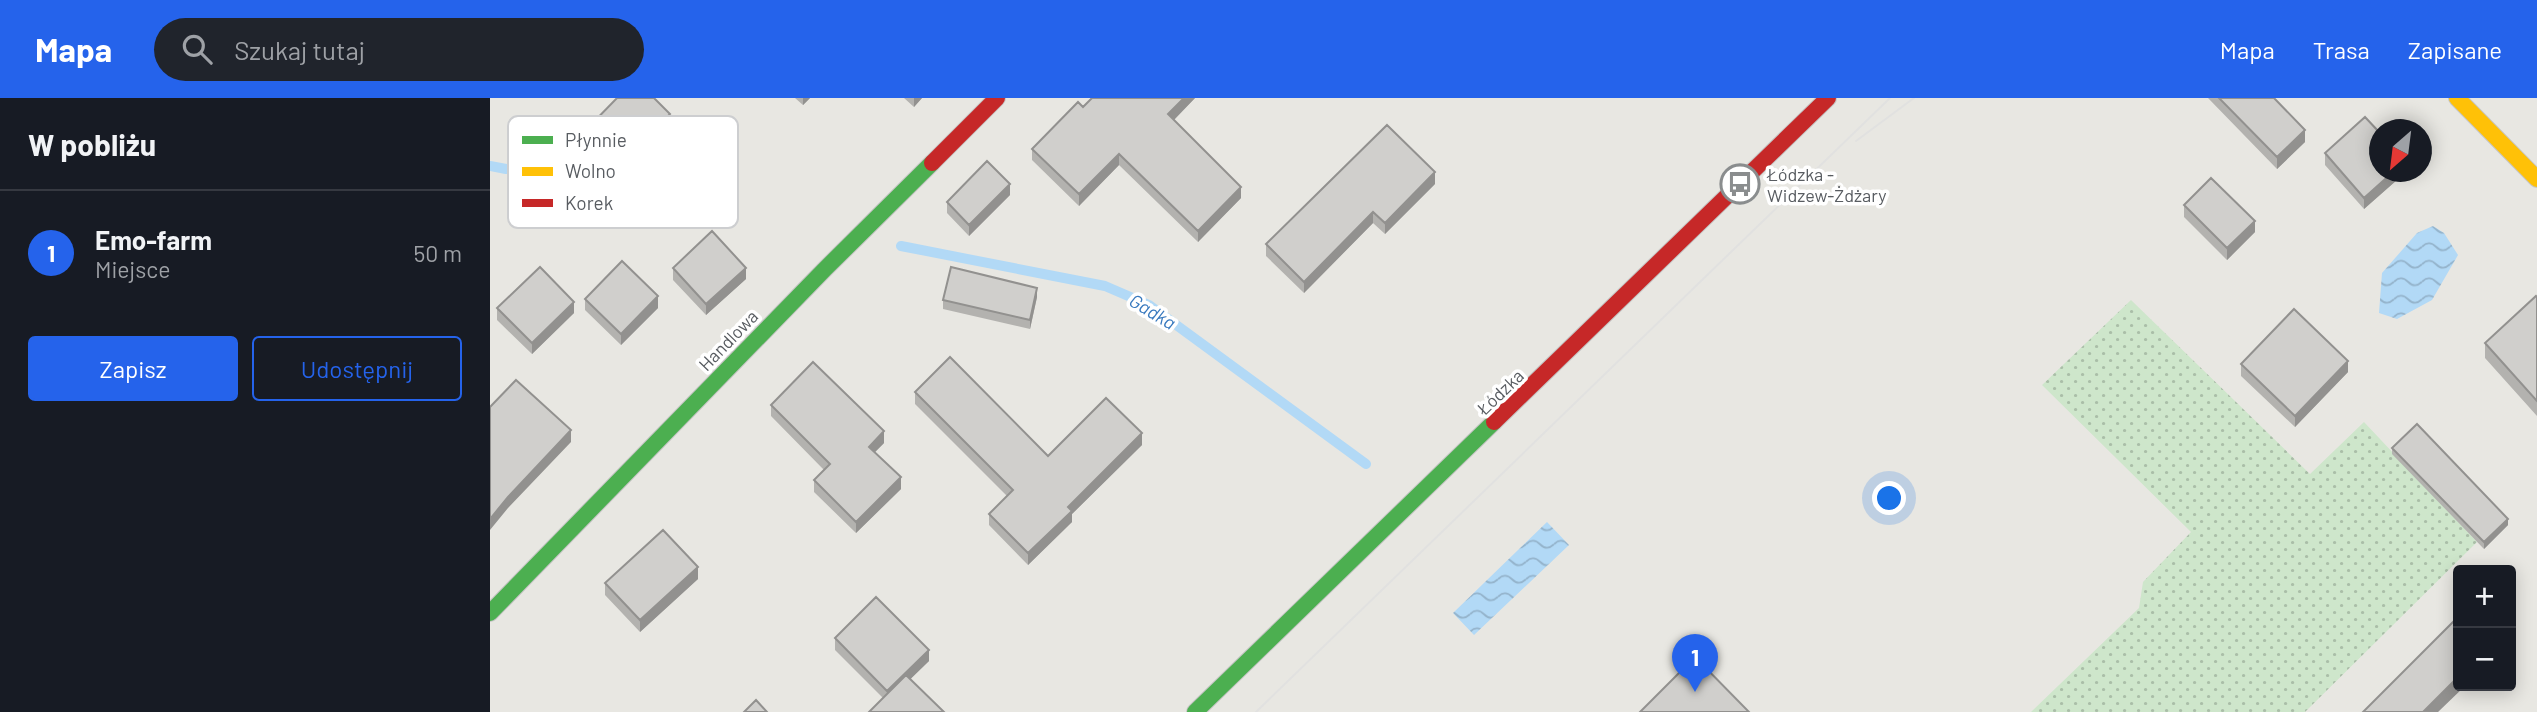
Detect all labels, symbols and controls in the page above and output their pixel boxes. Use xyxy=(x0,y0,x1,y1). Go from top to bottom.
search box xyxy=(154,18,644,81)
text: Mapa xyxy=(35,29,112,69)
icon: search xyxy=(178,30,216,68)
text: Szukaj tutaj xyxy=(234,34,365,65)
text: Mapa xyxy=(2220,35,2275,64)
text: Trasa xyxy=(2313,35,2370,64)
text: Zapisane xyxy=(2408,35,2502,64)
legend xyxy=(508,116,738,228)
north arrow xyxy=(2369,119,2432,182)
text: W pobliżu xyxy=(28,126,156,162)
text: Płynnie xyxy=(565,128,627,151)
text: Wolno xyxy=(565,159,616,182)
bus stop icon: Łódzka - Widzew-Żdżary xyxy=(1719,163,1761,205)
place label: Łódzka - Widzew-Żdżary xyxy=(1766,163,1887,206)
text: Korek xyxy=(565,191,613,214)
text: Emo-farm xyxy=(95,224,212,255)
text: 1 xyxy=(47,239,55,267)
text: 50 m xyxy=(414,239,462,267)
text: Miejsce xyxy=(95,255,170,283)
water label: Gadka xyxy=(1126,288,1180,334)
street label: Handlowa xyxy=(694,305,762,375)
button: Zapisz xyxy=(28,336,238,401)
button: Udostępnij xyxy=(252,336,462,401)
street label: Łódzka xyxy=(1471,365,1528,420)
your location xyxy=(1872,481,1906,515)
map controls xyxy=(2453,565,2516,691)
button: + xyxy=(2453,565,2516,628)
button: − xyxy=(2453,628,2516,691)
pin: 1 xyxy=(1672,634,1718,692)

